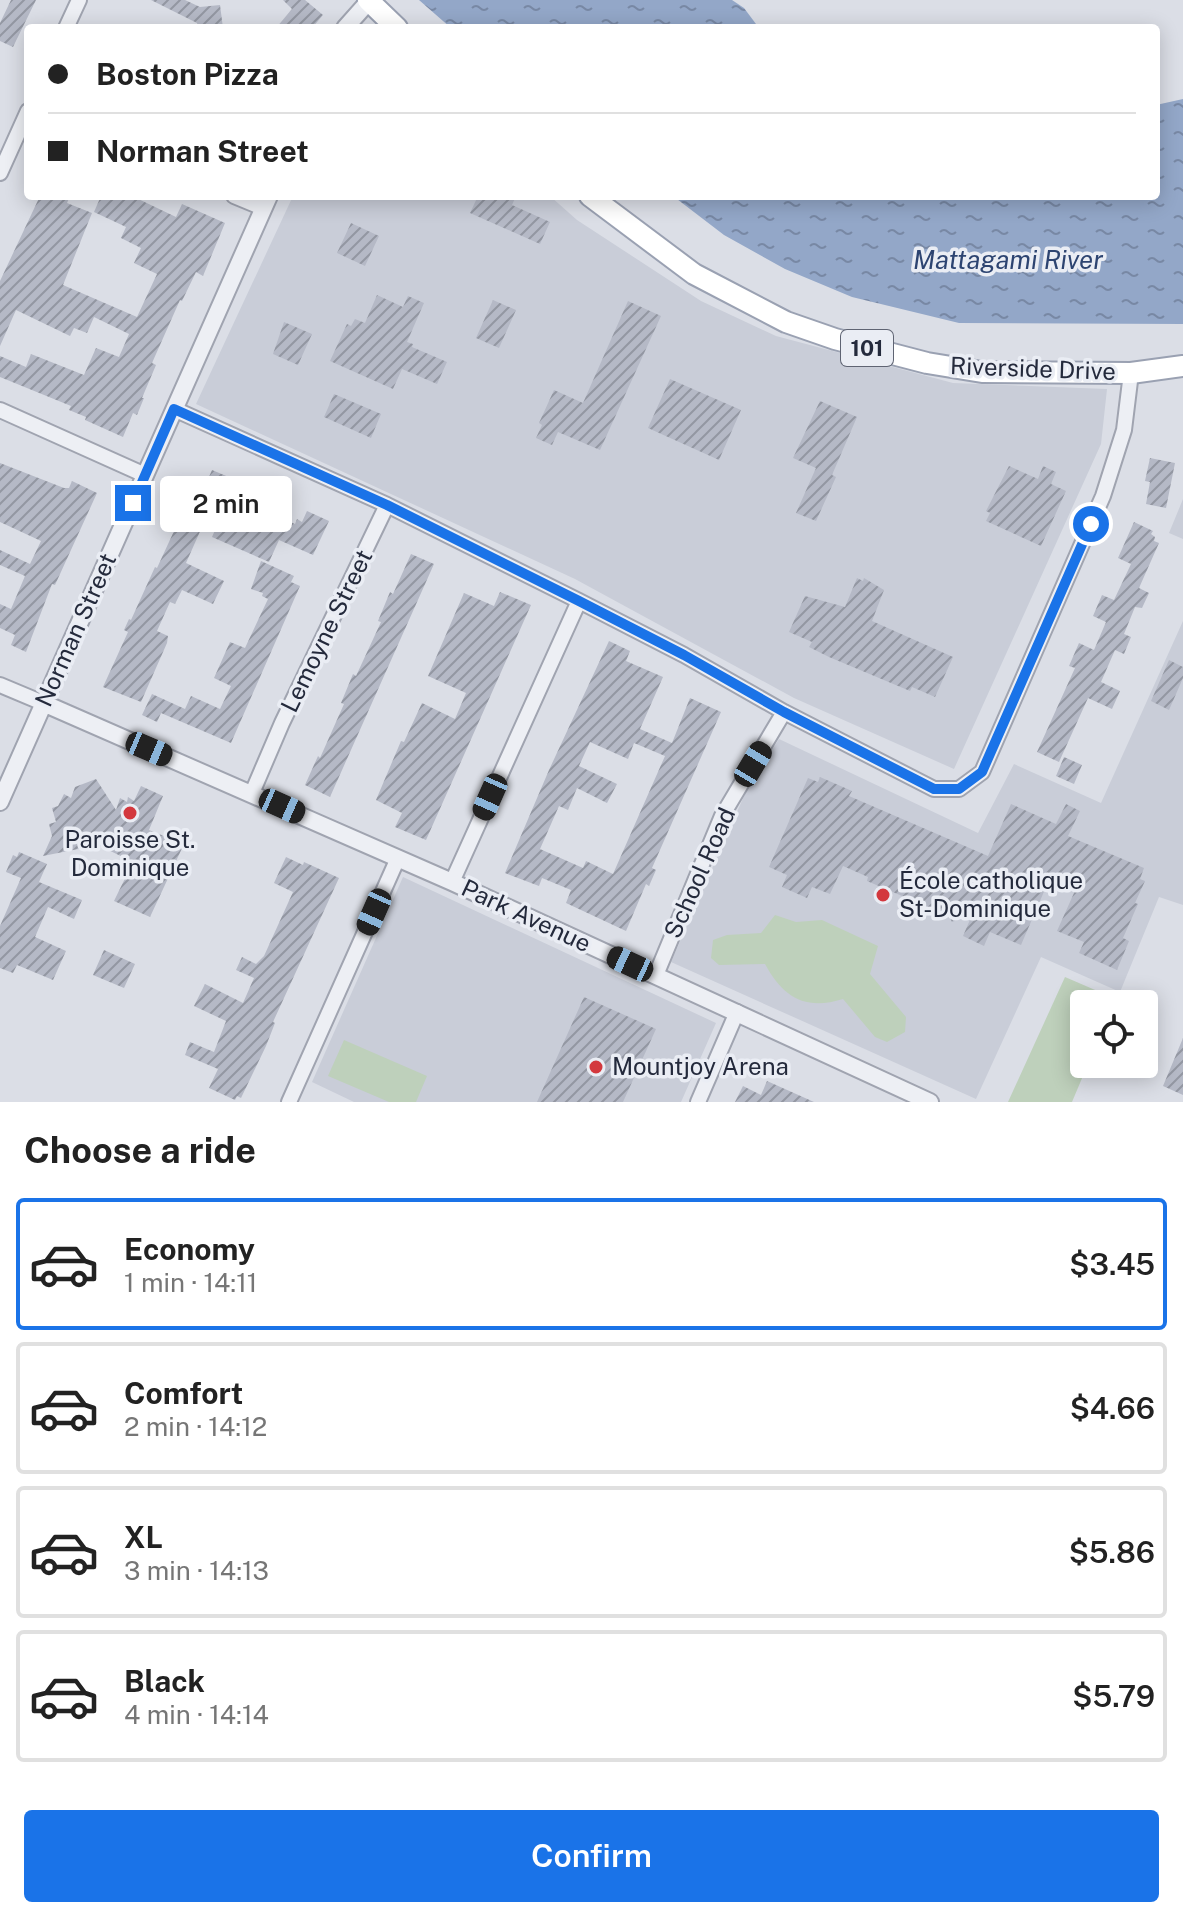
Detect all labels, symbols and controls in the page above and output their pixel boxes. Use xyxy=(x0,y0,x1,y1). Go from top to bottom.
text: Boston Pizza xyxy=(96,56,279,92)
text: Norman Street xyxy=(96,133,309,169)
water label: Mattagami River xyxy=(913,244,1103,275)
road number: 101 xyxy=(841,330,893,366)
street label: Riverside Drive xyxy=(950,351,1116,385)
callout: 2 min xyxy=(161,475,293,531)
route end xyxy=(115,485,151,521)
text: 2 min xyxy=(192,488,260,519)
route start xyxy=(1073,506,1109,542)
street label: Lemoyne Street xyxy=(275,545,378,716)
street label: Norman Street xyxy=(29,549,121,711)
car xyxy=(122,729,176,769)
car xyxy=(730,737,776,791)
car xyxy=(469,770,511,824)
car xyxy=(255,785,309,827)
street label: School Road xyxy=(658,803,740,942)
marker: Paroisse St. Dominique xyxy=(121,804,139,822)
place label: Paroisse St. Dominique xyxy=(65,825,195,881)
place label: École catholique St-Dominique xyxy=(899,866,1083,922)
street label: Park Avenue xyxy=(457,873,596,957)
car xyxy=(353,885,395,939)
marker: École catholique St-Dominique xyxy=(874,886,892,904)
car xyxy=(603,943,657,985)
map controls xyxy=(1070,990,1158,1078)
button: locate xyxy=(1070,990,1158,1078)
place label: Mountjoy Arena xyxy=(612,1052,789,1080)
marker: Mountjoy Arena xyxy=(587,1058,605,1076)
text: Choose a ride xyxy=(24,1129,256,1171)
icon: car xyxy=(28,1228,100,1300)
text: Economy xyxy=(124,1231,255,1267)
text: $3.45 xyxy=(1069,1246,1155,1282)
text: 1 min · 14:11 xyxy=(124,1267,257,1298)
icon: car xyxy=(28,1372,100,1444)
text: Comfort xyxy=(124,1375,243,1411)
text: $4.66 xyxy=(1070,1390,1155,1426)
text: 2 min · 14:12 xyxy=(124,1411,267,1442)
icon: car xyxy=(28,1516,100,1588)
text: XL xyxy=(124,1519,163,1555)
text: $5.86 xyxy=(1069,1534,1155,1570)
text: 3 min · 14:13 xyxy=(124,1555,269,1586)
icon: car xyxy=(28,1660,100,1732)
text: Black xyxy=(124,1663,205,1699)
text: $5.79 xyxy=(1072,1678,1155,1714)
text: 4 min · 14:14 xyxy=(124,1699,269,1730)
button: Confirm xyxy=(24,1810,1159,1902)

